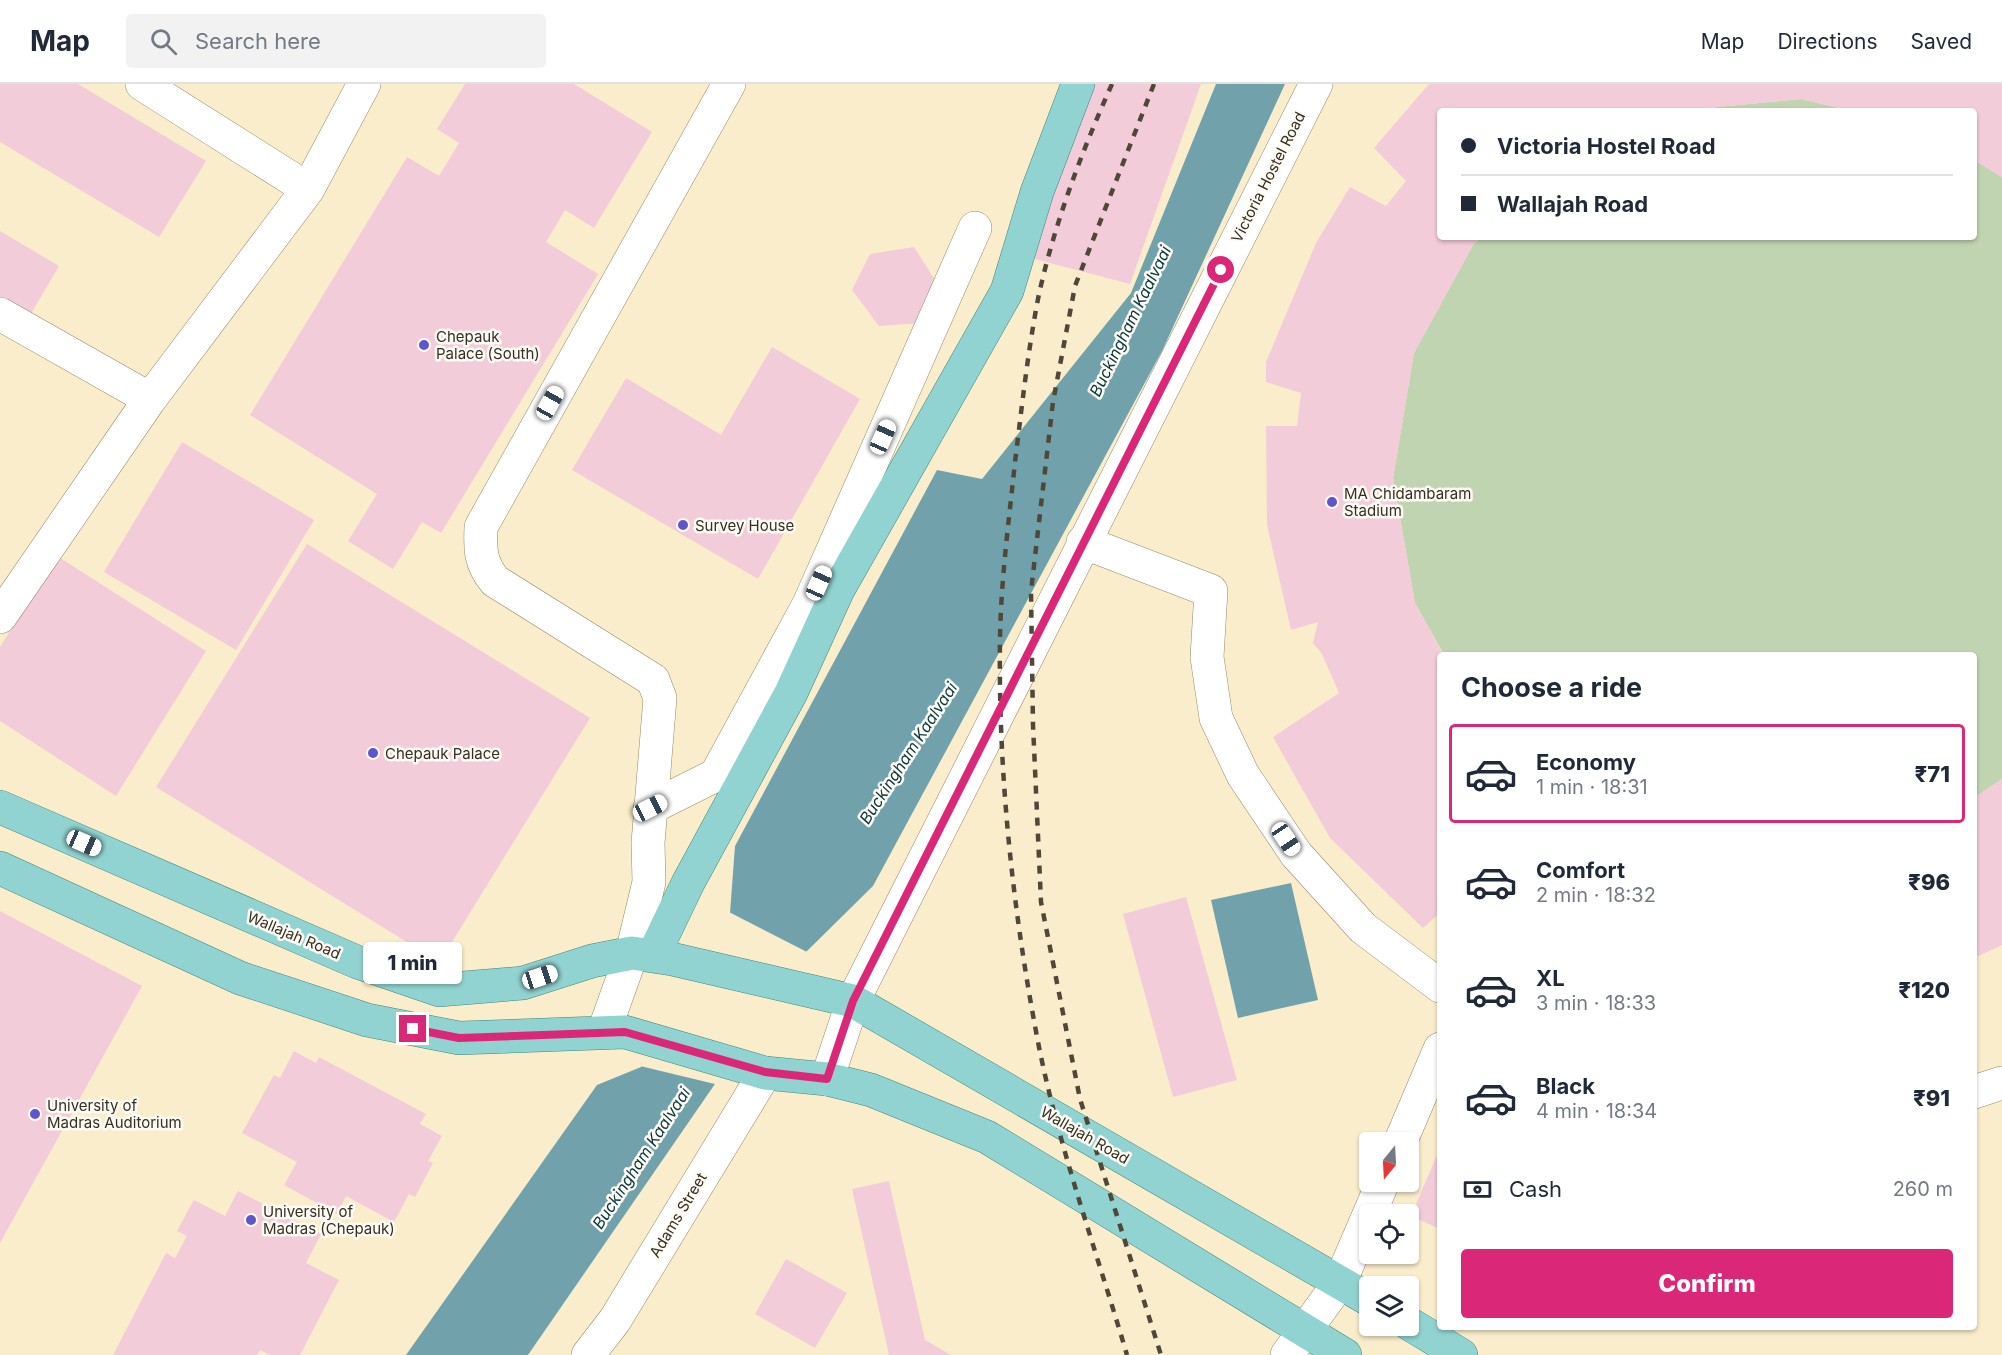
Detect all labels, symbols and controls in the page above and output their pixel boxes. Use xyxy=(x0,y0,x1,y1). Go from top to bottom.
search box xyxy=(126,14,546,68)
text: Map xyxy=(30,24,90,58)
icon: search xyxy=(147,25,180,58)
text: Search here xyxy=(195,28,321,54)
text: Map xyxy=(1701,29,1744,54)
text: Directions xyxy=(1777,29,1878,54)
text: Saved xyxy=(1911,29,1972,54)
street label: Victoria Hostel Road xyxy=(1227,109,1309,245)
text: Victoria Hostel Road xyxy=(1497,133,1716,159)
text: Wallajah Road xyxy=(1497,191,1648,217)
water label: Buckingham Kaalvaai xyxy=(1085,242,1176,399)
route start xyxy=(1207,256,1234,283)
place label: Chepauk Palace (South) xyxy=(436,327,540,363)
marker: Chepauk Palace (South) xyxy=(417,338,431,352)
car xyxy=(533,383,567,423)
car xyxy=(867,417,899,457)
place label: MA Chidambaram Stadium xyxy=(1344,484,1471,520)
marker: MA Chidambaram Stadium xyxy=(1325,495,1339,509)
place label: Survey House xyxy=(695,516,794,535)
marker: Survey House xyxy=(676,518,690,532)
car xyxy=(803,563,835,603)
text: Choose a ride xyxy=(1461,671,1642,704)
water label: Buckingham Kaalvaai xyxy=(855,678,962,828)
place label: Chepauk Palace xyxy=(385,744,500,763)
marker: Chepauk Palace xyxy=(366,746,380,760)
icon: car xyxy=(1464,747,1518,801)
text: Economy xyxy=(1536,749,1636,775)
text: ₹71 xyxy=(1915,761,1950,787)
text: 1 min · 18:31 xyxy=(1536,775,1648,799)
car xyxy=(630,792,670,824)
car xyxy=(1268,819,1304,859)
car xyxy=(64,827,104,859)
icon: car xyxy=(1464,855,1518,909)
text: Comfort xyxy=(1536,857,1625,883)
text: ₹96 xyxy=(1908,869,1950,895)
text: 2 min · 18:32 xyxy=(1536,883,1656,907)
street label: Wallajah Road xyxy=(245,907,343,963)
callout: 1 min xyxy=(364,942,462,984)
text: 1 min xyxy=(387,951,438,975)
car xyxy=(520,963,560,991)
icon: car xyxy=(1464,963,1518,1017)
text: XL xyxy=(1536,965,1565,991)
text: ₹120 xyxy=(1898,977,1950,1003)
text: 3 min · 18:33 xyxy=(1536,991,1656,1015)
route end xyxy=(399,1015,426,1042)
icon: car xyxy=(1464,1071,1518,1125)
text: Black xyxy=(1536,1073,1595,1099)
water label: Buckingham Kaalvaai xyxy=(588,1083,695,1233)
text: ₹91 xyxy=(1913,1085,1950,1111)
place label: University of Madras Auditorium xyxy=(47,1096,182,1132)
text: 4 min · 18:34 xyxy=(1536,1099,1657,1123)
street label: Wallajah Road xyxy=(1037,1102,1133,1168)
marker: University of Madras Auditorium xyxy=(28,1107,42,1121)
north arrow xyxy=(1359,1132,1419,1192)
map controls xyxy=(1359,1132,1419,1336)
street label: Adams Street xyxy=(645,1169,711,1261)
icon: cash xyxy=(1461,1173,1494,1206)
text: Cash xyxy=(1509,1176,1562,1202)
text: 260 m xyxy=(1893,1177,1953,1201)
place label: University of Madras (Chepauk) xyxy=(263,1202,395,1238)
button: locate xyxy=(1359,1204,1419,1264)
marker: University of Madras (Chepauk) xyxy=(244,1213,258,1227)
button: Confirm xyxy=(1461,1249,1953,1318)
button: layers xyxy=(1359,1276,1419,1336)

